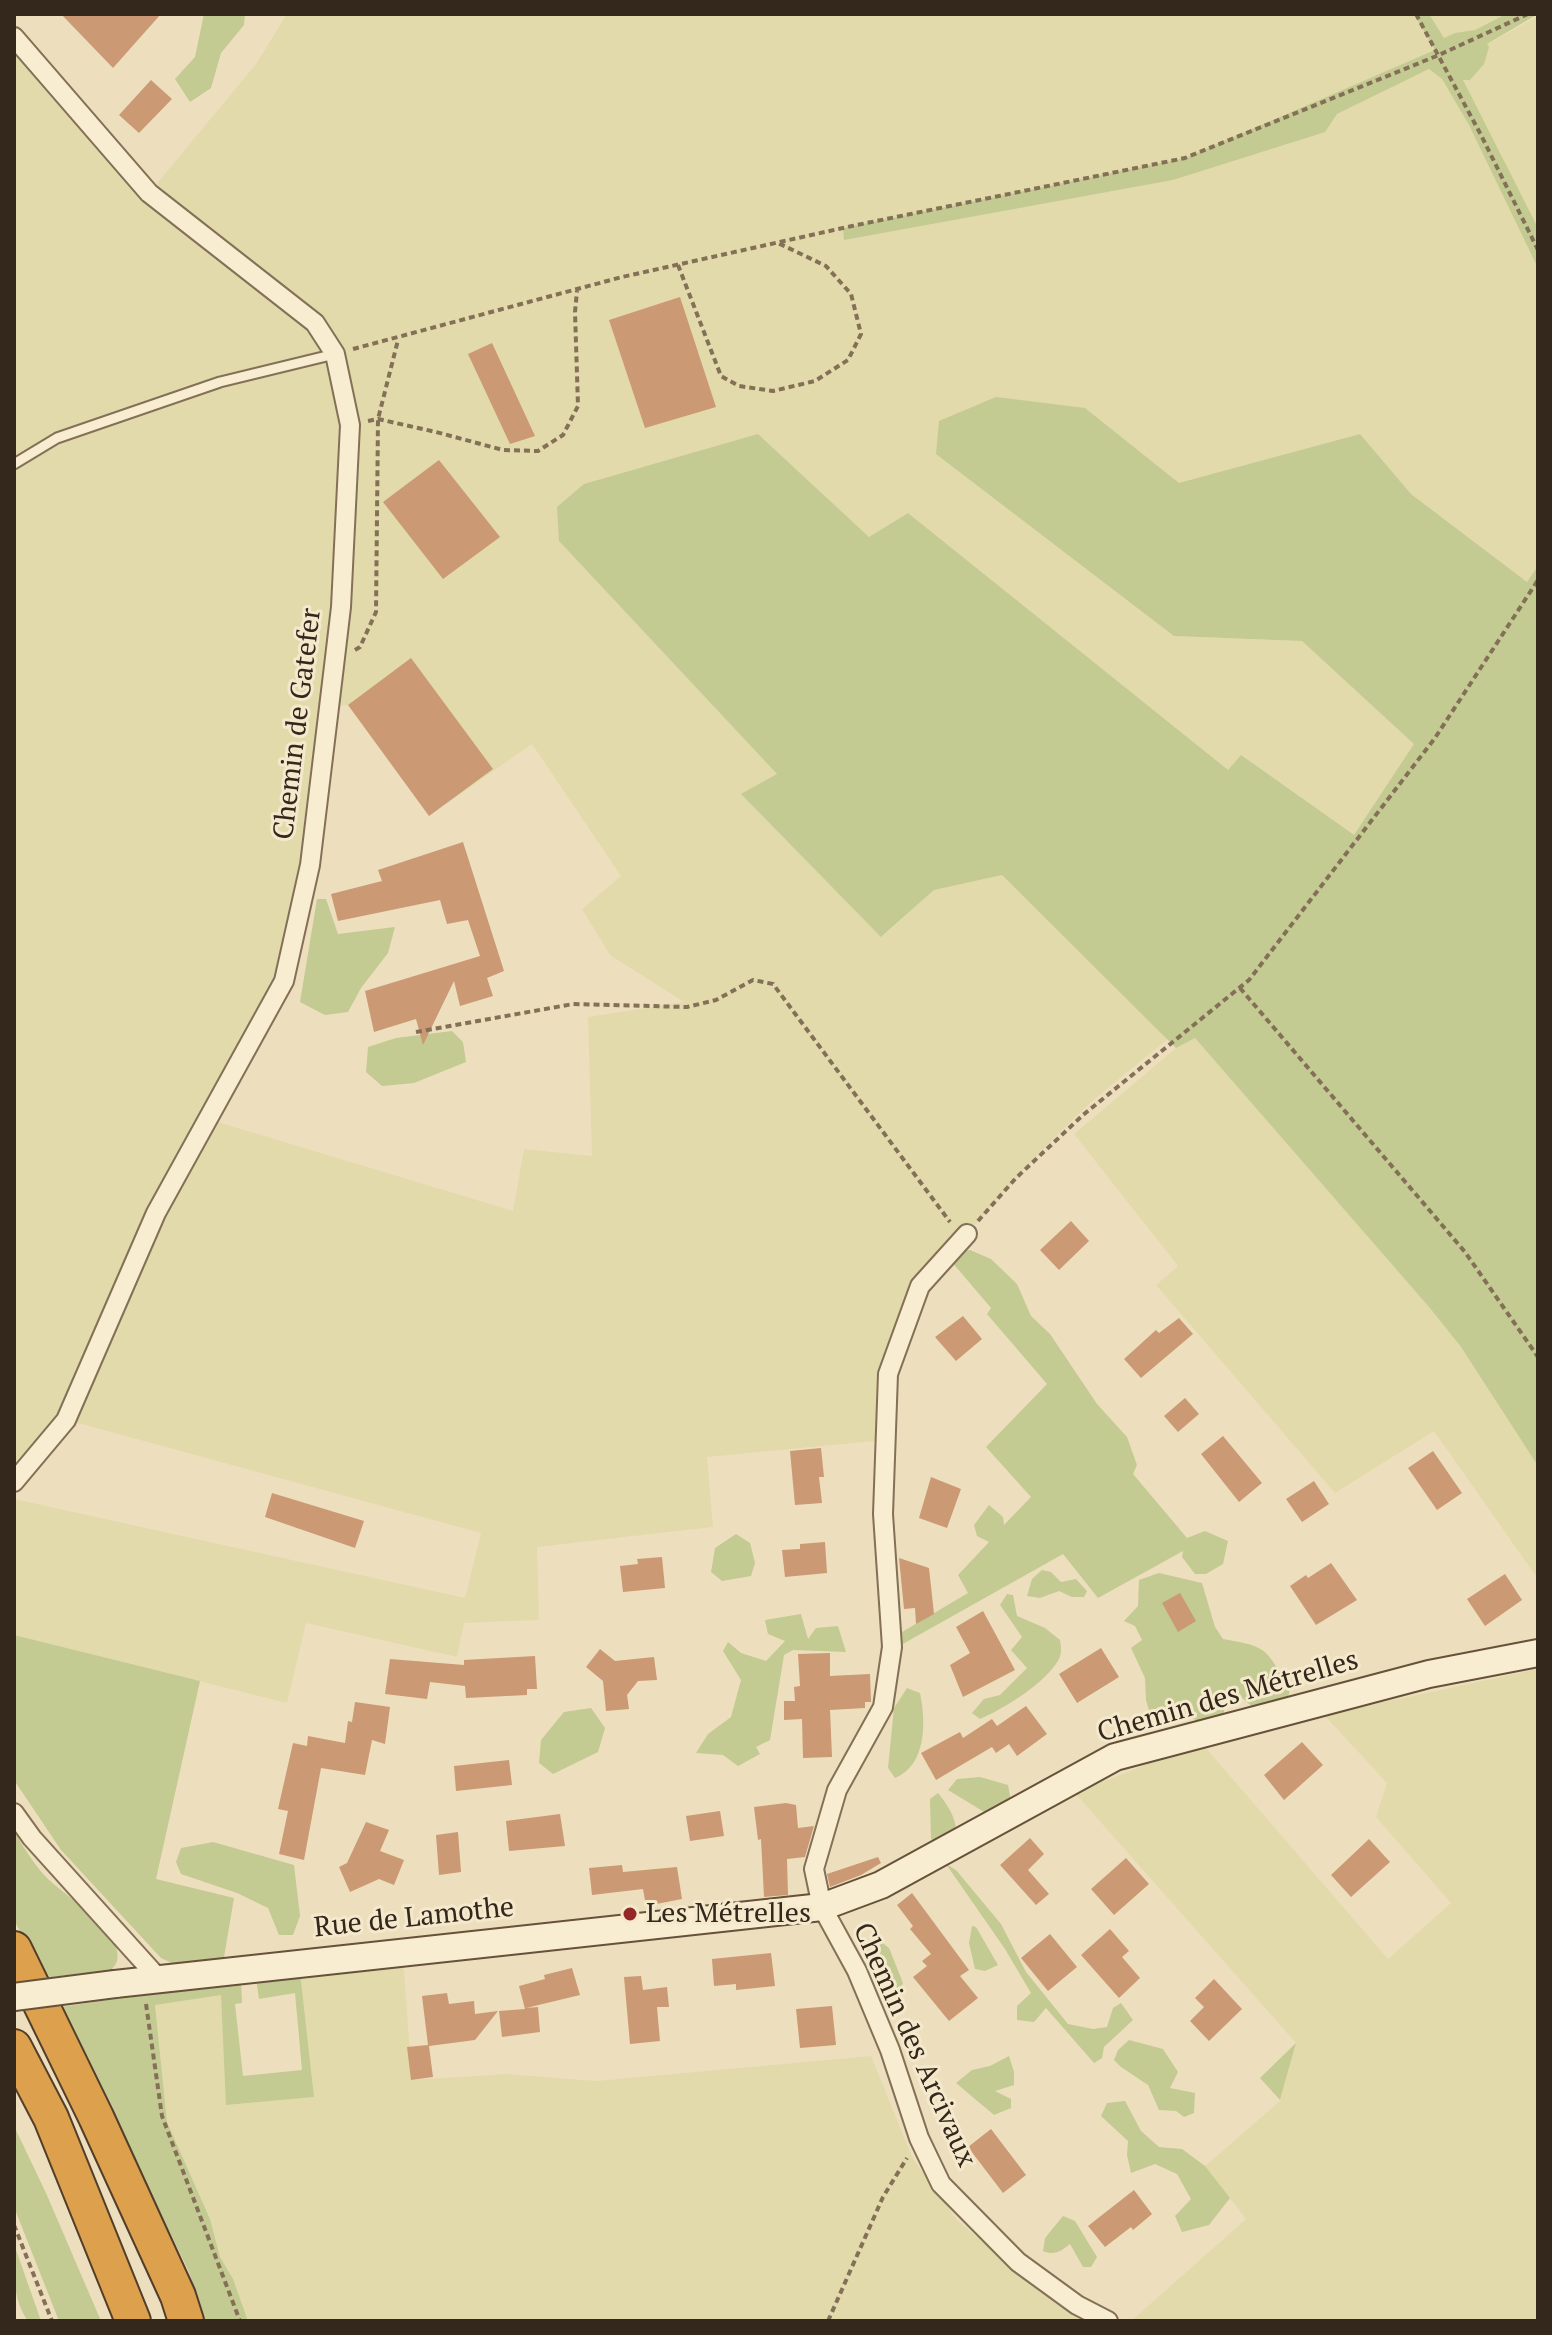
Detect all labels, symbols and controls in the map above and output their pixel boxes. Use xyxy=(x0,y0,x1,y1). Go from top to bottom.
street label: Chemin de Gatefer xyxy=(267,606,329,842)
street label: Chemin des Métrelles xyxy=(1094,1644,1362,1750)
street label: Rue de Lamothe xyxy=(312,1891,516,1945)
place label: Les Métrelles xyxy=(646,1897,811,1931)
marker: Les Métrelles xyxy=(621,1905,639,1923)
street label: Chemin des Arcivaux xyxy=(845,1918,983,2172)

